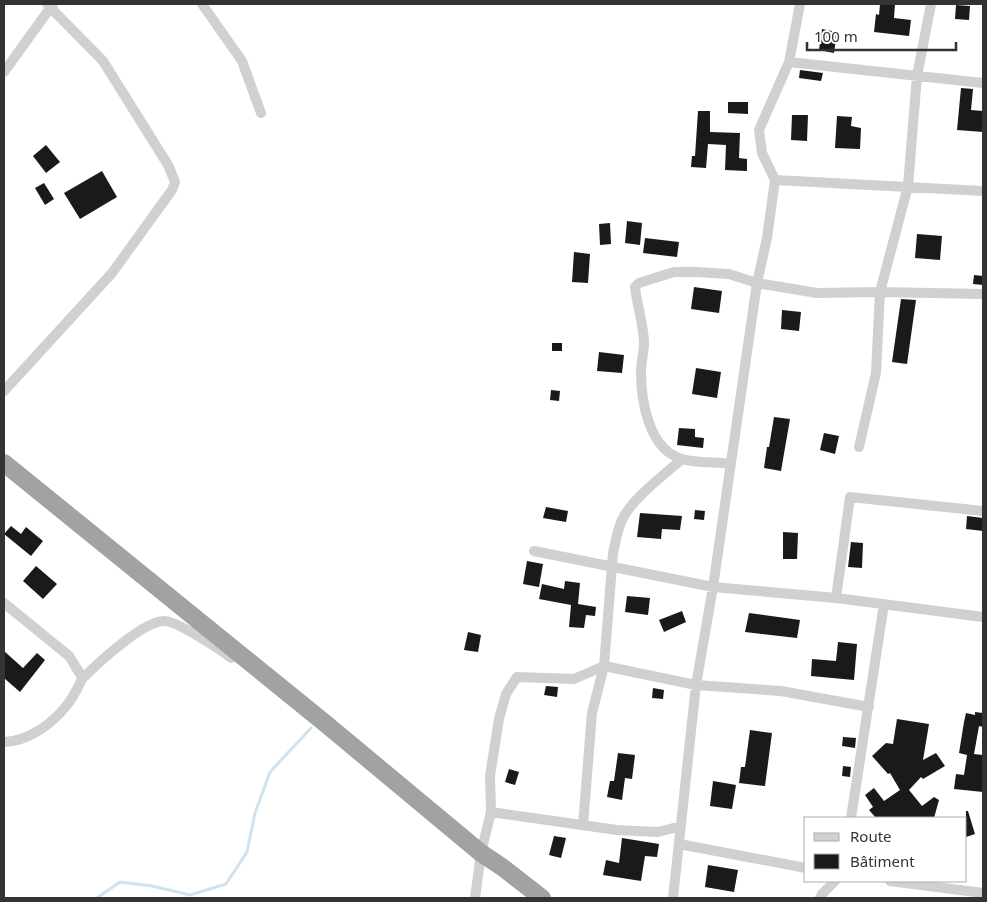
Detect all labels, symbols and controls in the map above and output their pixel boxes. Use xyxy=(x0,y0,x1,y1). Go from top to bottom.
scale bar xyxy=(807,20,956,52)
text: 100 m xyxy=(814,26,858,46)
legend xyxy=(804,817,967,882)
text: Route xyxy=(850,826,892,846)
text: Bâtiment xyxy=(850,851,915,871)

